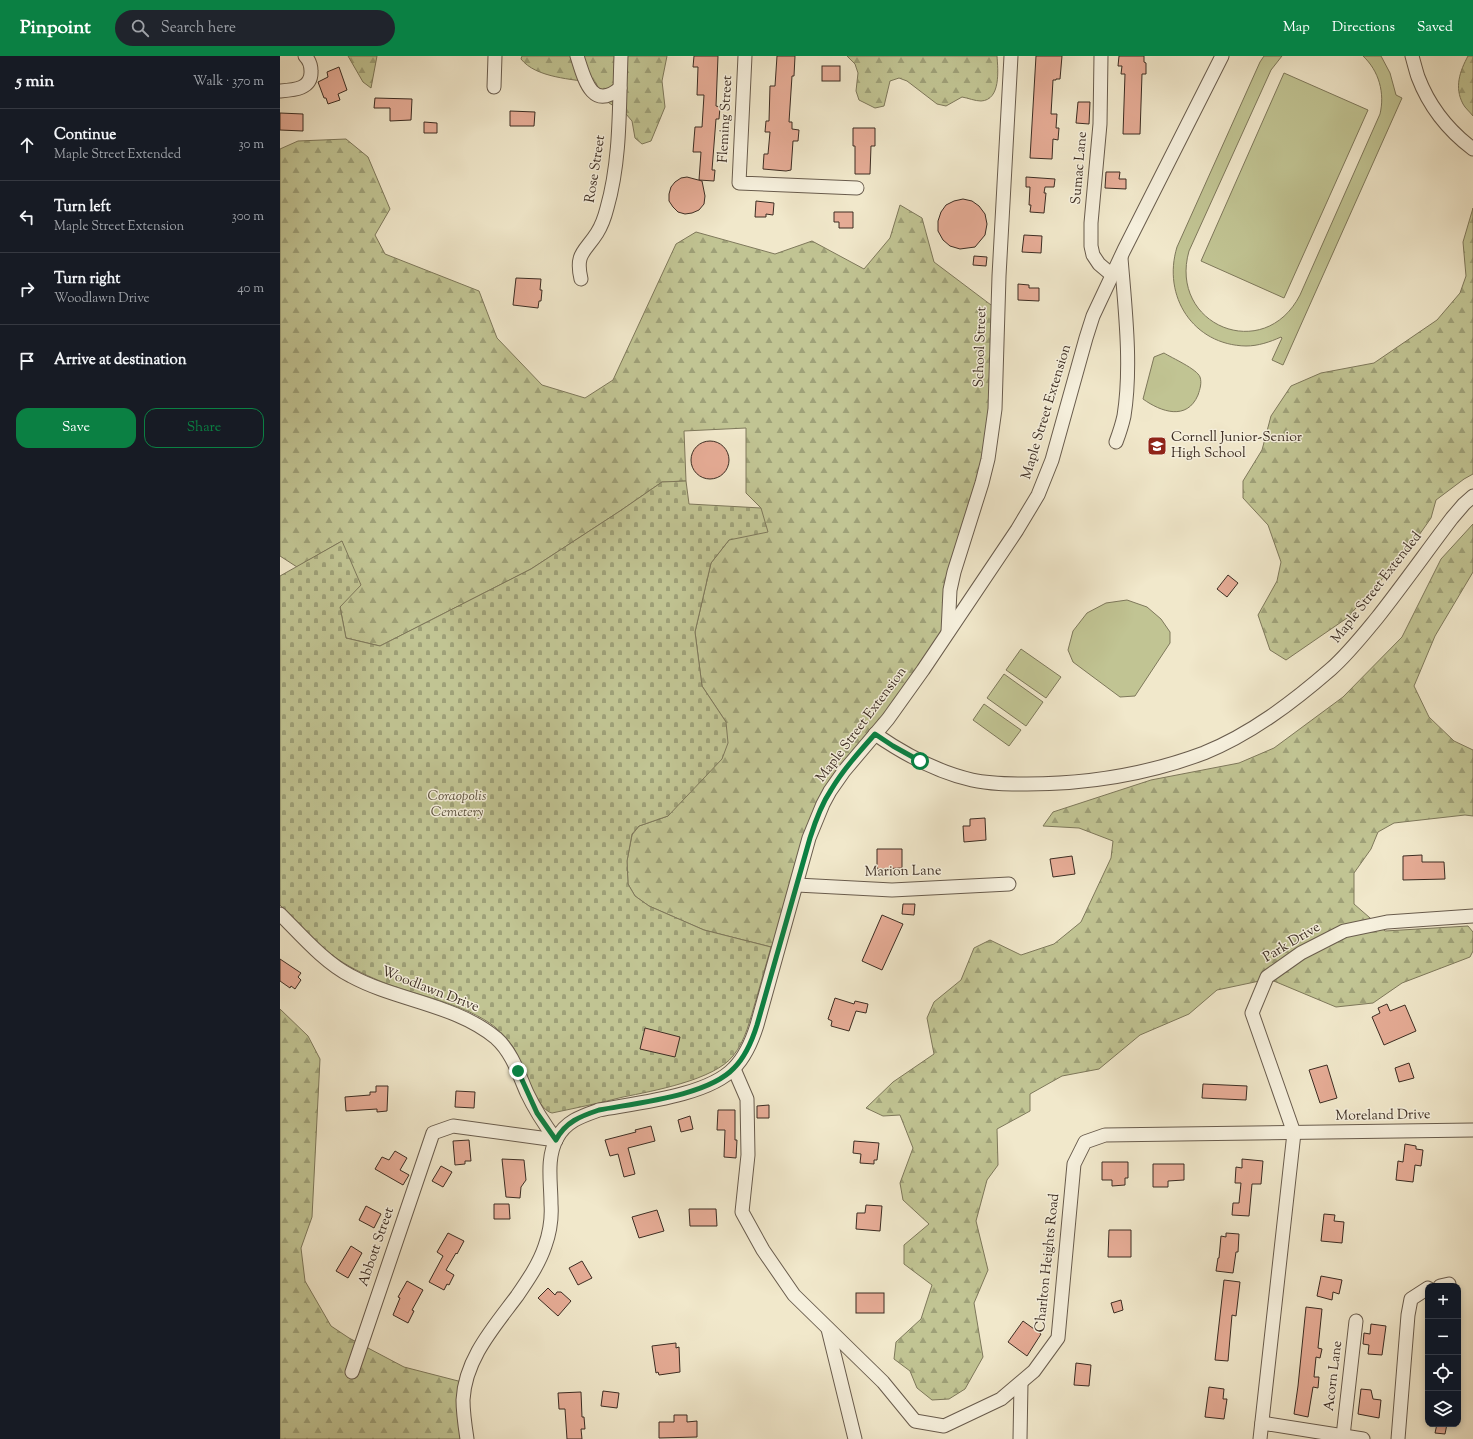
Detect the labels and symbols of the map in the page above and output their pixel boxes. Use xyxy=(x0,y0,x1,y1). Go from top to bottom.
street label: Fleming Street xyxy=(714,74,738,163)
street label: Sumac Lane xyxy=(1067,131,1093,205)
street label: Rose Street xyxy=(581,133,611,204)
street label: School Street xyxy=(970,306,992,388)
street label: Maple Street Extension xyxy=(1017,342,1077,482)
place label: Cornell Junior-Senior High School xyxy=(1171,428,1303,464)
school or university icon: Cornell Junior-Senior High School xyxy=(1146,435,1168,457)
street label: Maple Street Extended xyxy=(1327,528,1427,648)
street label: Maple Street Extension xyxy=(812,663,912,787)
route start xyxy=(911,752,929,770)
park label: Coraopolis Cemetery xyxy=(428,787,487,823)
street label: Marion Lane xyxy=(864,861,942,883)
street label: Park Drive xyxy=(1260,918,1324,968)
street label: Woodlawn Drive xyxy=(378,962,482,1018)
route end xyxy=(509,1062,527,1080)
street label: Moreland Drive xyxy=(1335,1105,1431,1127)
street label: Charlton Heights Road xyxy=(1031,1192,1065,1333)
street label: Abbott Street xyxy=(354,1204,400,1289)
street label: Acorn Lane xyxy=(1320,1340,1348,1412)

